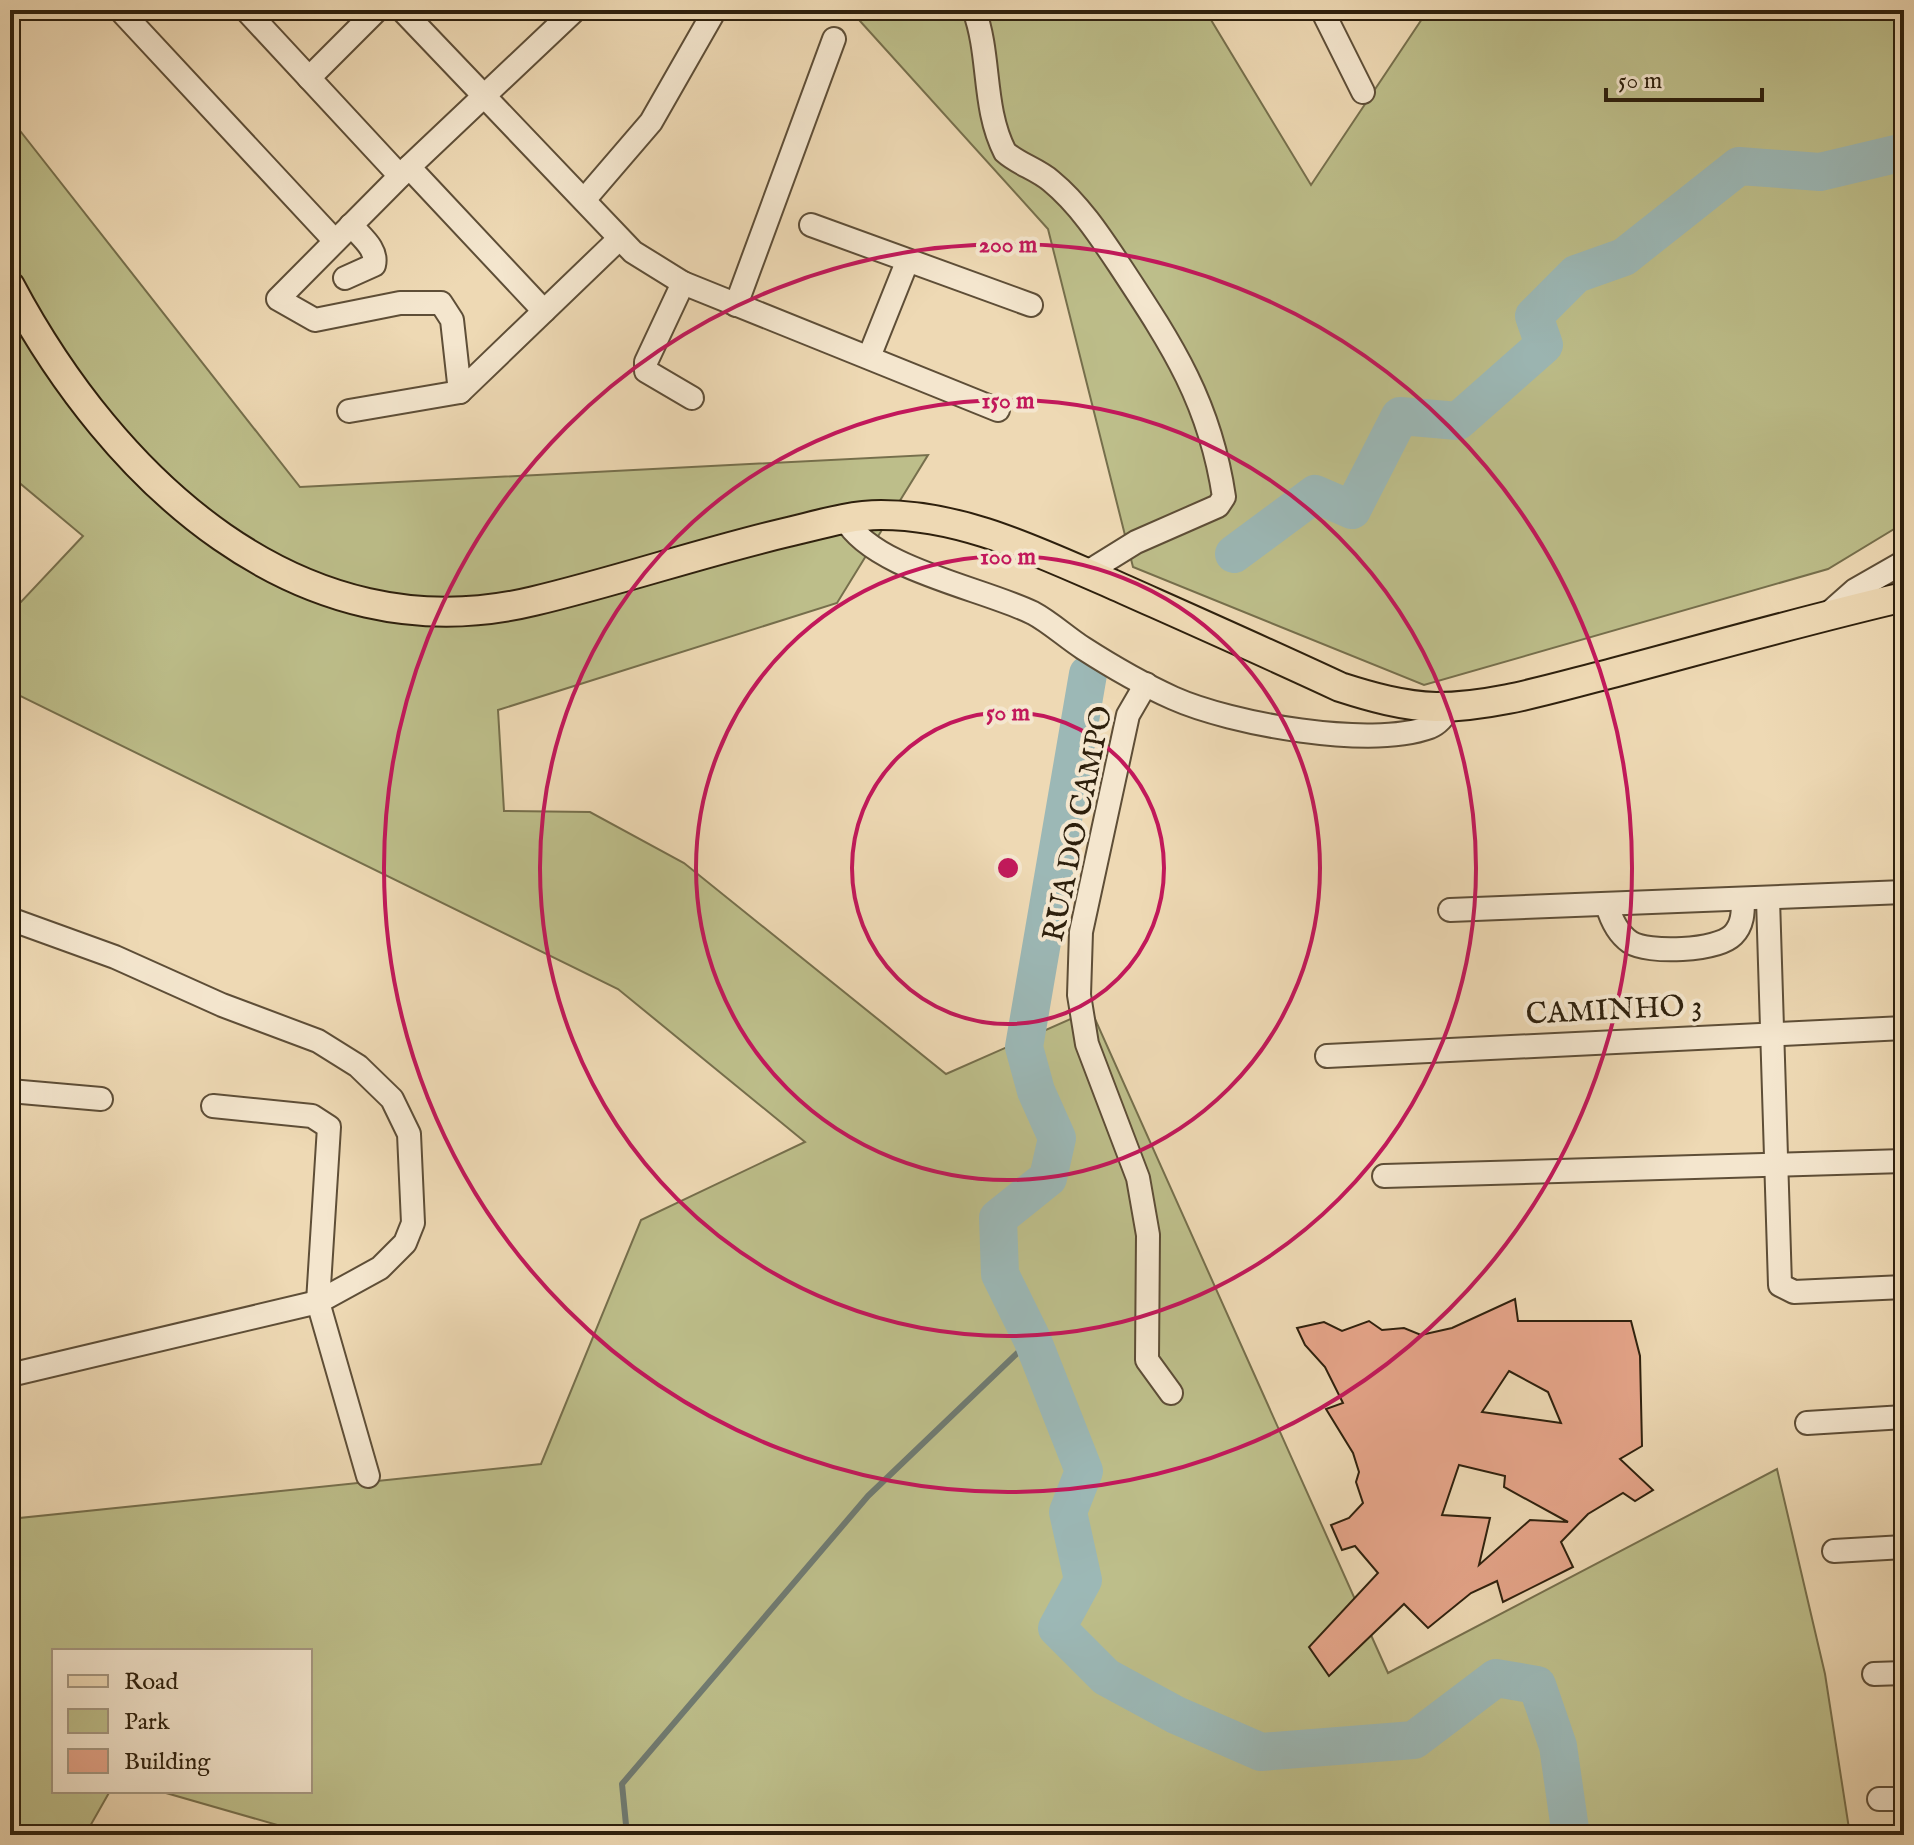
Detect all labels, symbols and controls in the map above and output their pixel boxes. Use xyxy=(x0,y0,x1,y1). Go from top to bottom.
scale bar xyxy=(1606,52,1762,102)
text: 50 m xyxy=(1618,66,1662,97)
text: 200 m xyxy=(979,230,1038,261)
text: 150 m xyxy=(981,386,1035,417)
text: 100 m xyxy=(980,542,1037,573)
text: 50 m xyxy=(986,698,1031,729)
street label: RUA DO CAMPO xyxy=(1035,703,1123,945)
centre of rings xyxy=(994,854,1022,882)
street label: CAMINHO 3 xyxy=(1525,987,1703,1035)
legend xyxy=(52,1649,312,1793)
text: Road xyxy=(124,1667,178,1698)
text: Park xyxy=(124,1707,170,1738)
text: Building xyxy=(124,1747,211,1778)

